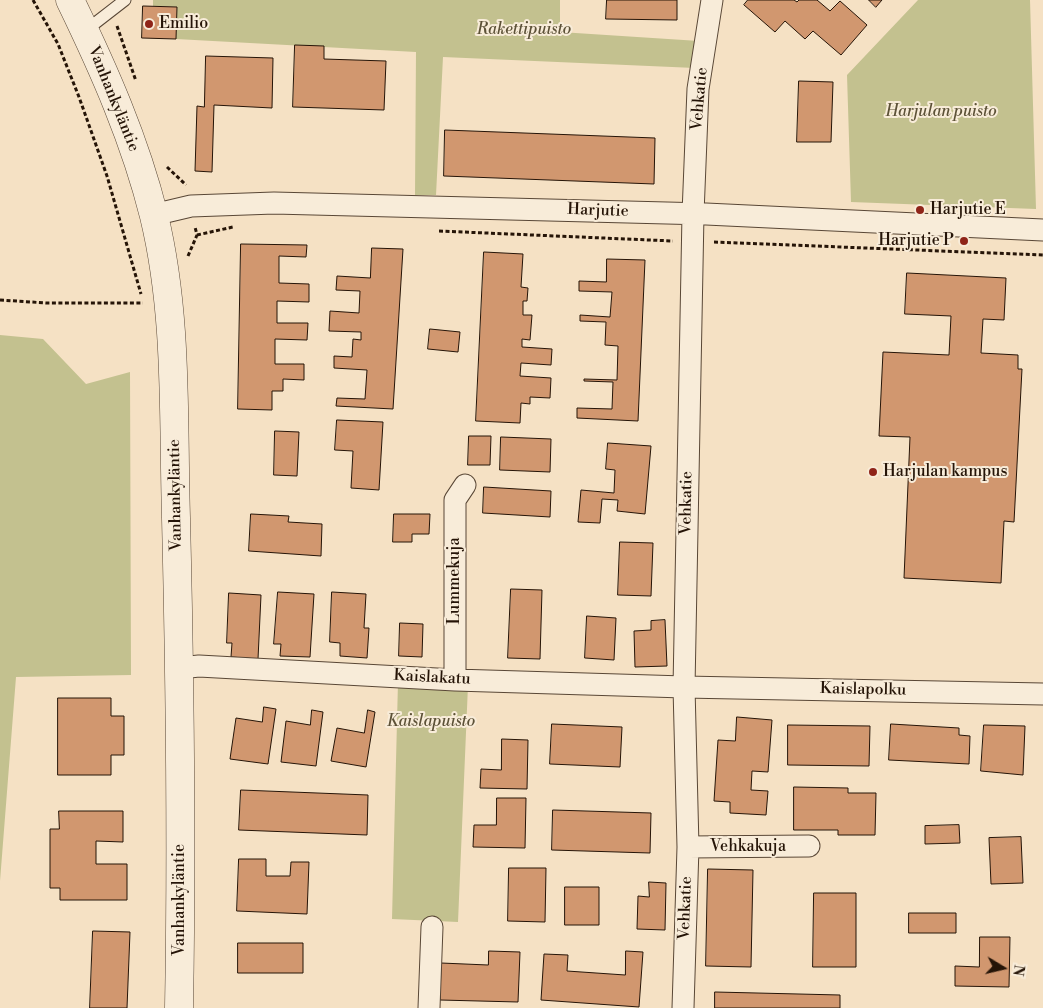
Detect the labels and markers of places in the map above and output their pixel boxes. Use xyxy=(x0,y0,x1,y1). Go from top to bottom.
place label: Emilio xyxy=(159,14,208,34)
marker: Emilio xyxy=(143,18,155,30)
place label: Harjutie E xyxy=(930,200,1006,220)
marker: Harjutie E xyxy=(914,204,926,216)
place label: Harjutie P xyxy=(878,231,954,251)
marker: Harjutie P xyxy=(958,235,970,247)
place label: Harjulan kampus xyxy=(883,462,1007,482)
marker: Harjulan kampus xyxy=(867,466,879,478)

